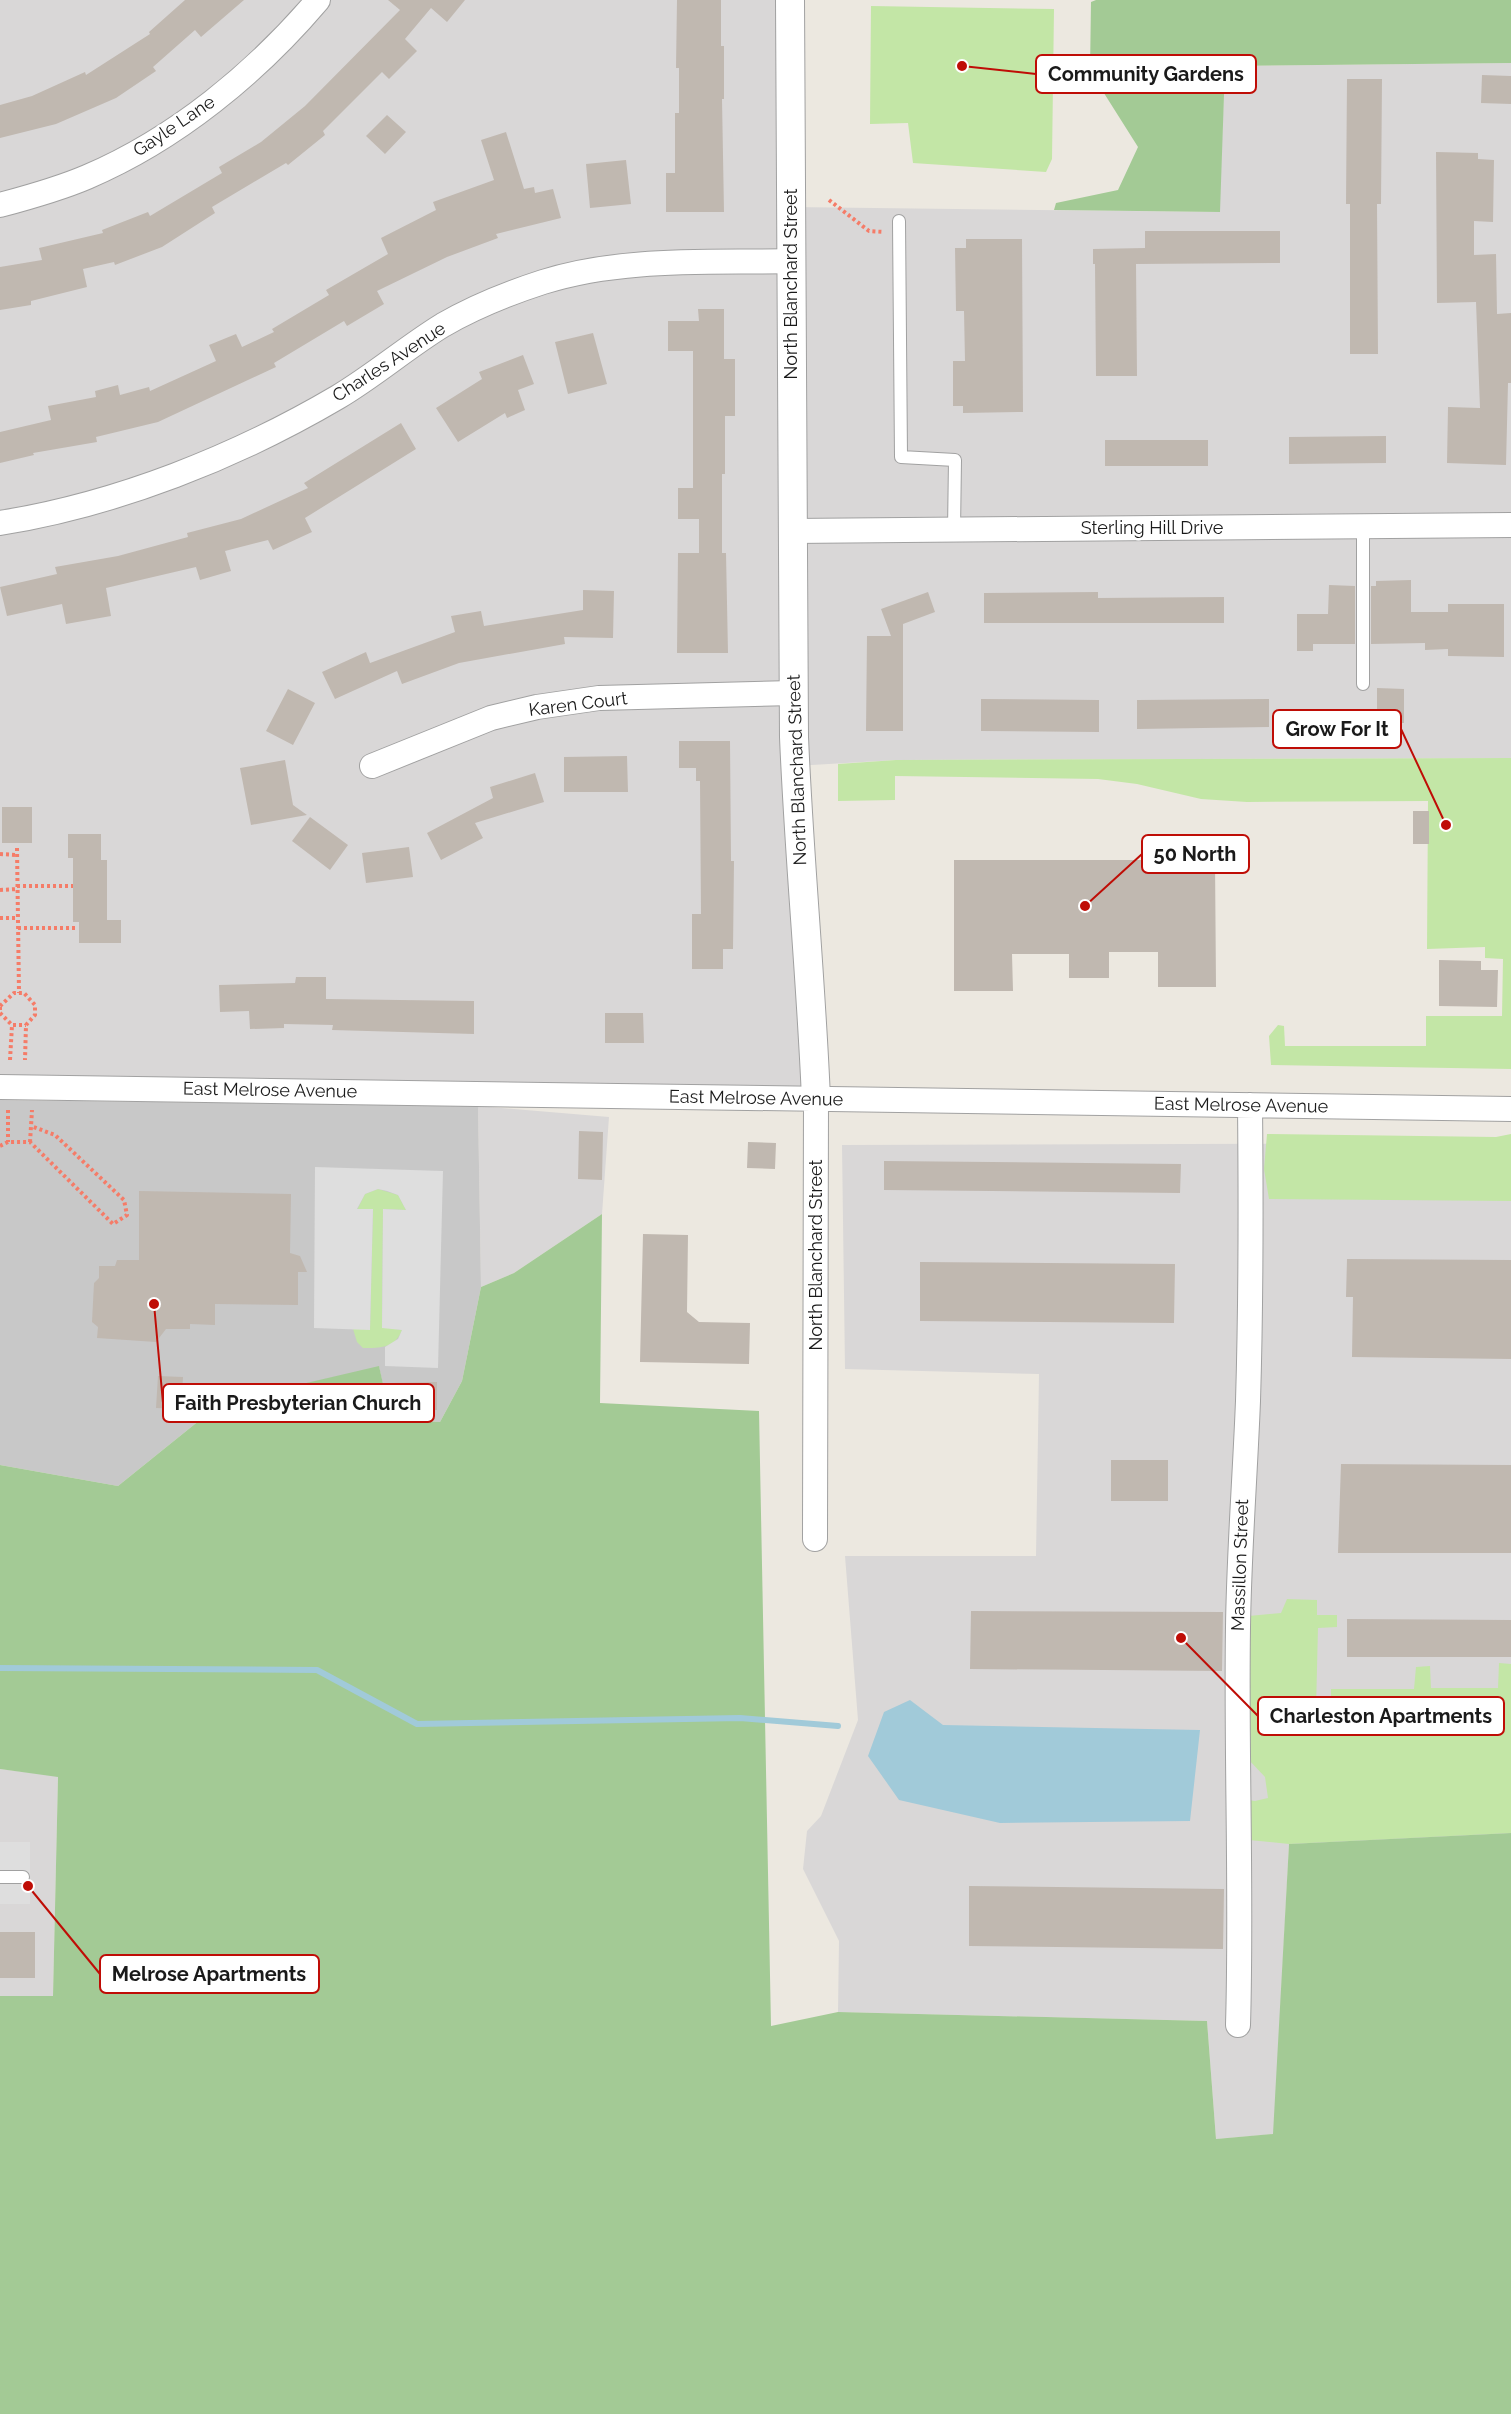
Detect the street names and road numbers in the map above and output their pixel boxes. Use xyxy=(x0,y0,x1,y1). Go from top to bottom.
street label: Gayle Lane xyxy=(129,90,219,160)
street label: North Blanchard Street xyxy=(780,188,801,380)
street label: Charles Avenue xyxy=(328,317,449,406)
street label: Sterling Hill Drive xyxy=(1081,517,1224,538)
street label: North Blanchard Street xyxy=(783,674,810,866)
street label: Karen Court xyxy=(527,687,628,720)
street label: East Melrose Avenue xyxy=(183,1077,358,1102)
street label: East Melrose Avenue xyxy=(669,1085,844,1110)
street label: East Melrose Avenue xyxy=(1154,1092,1329,1117)
street label: North Blanchard Street xyxy=(805,1159,826,1351)
street label: Massillon Street xyxy=(1227,1499,1252,1631)

